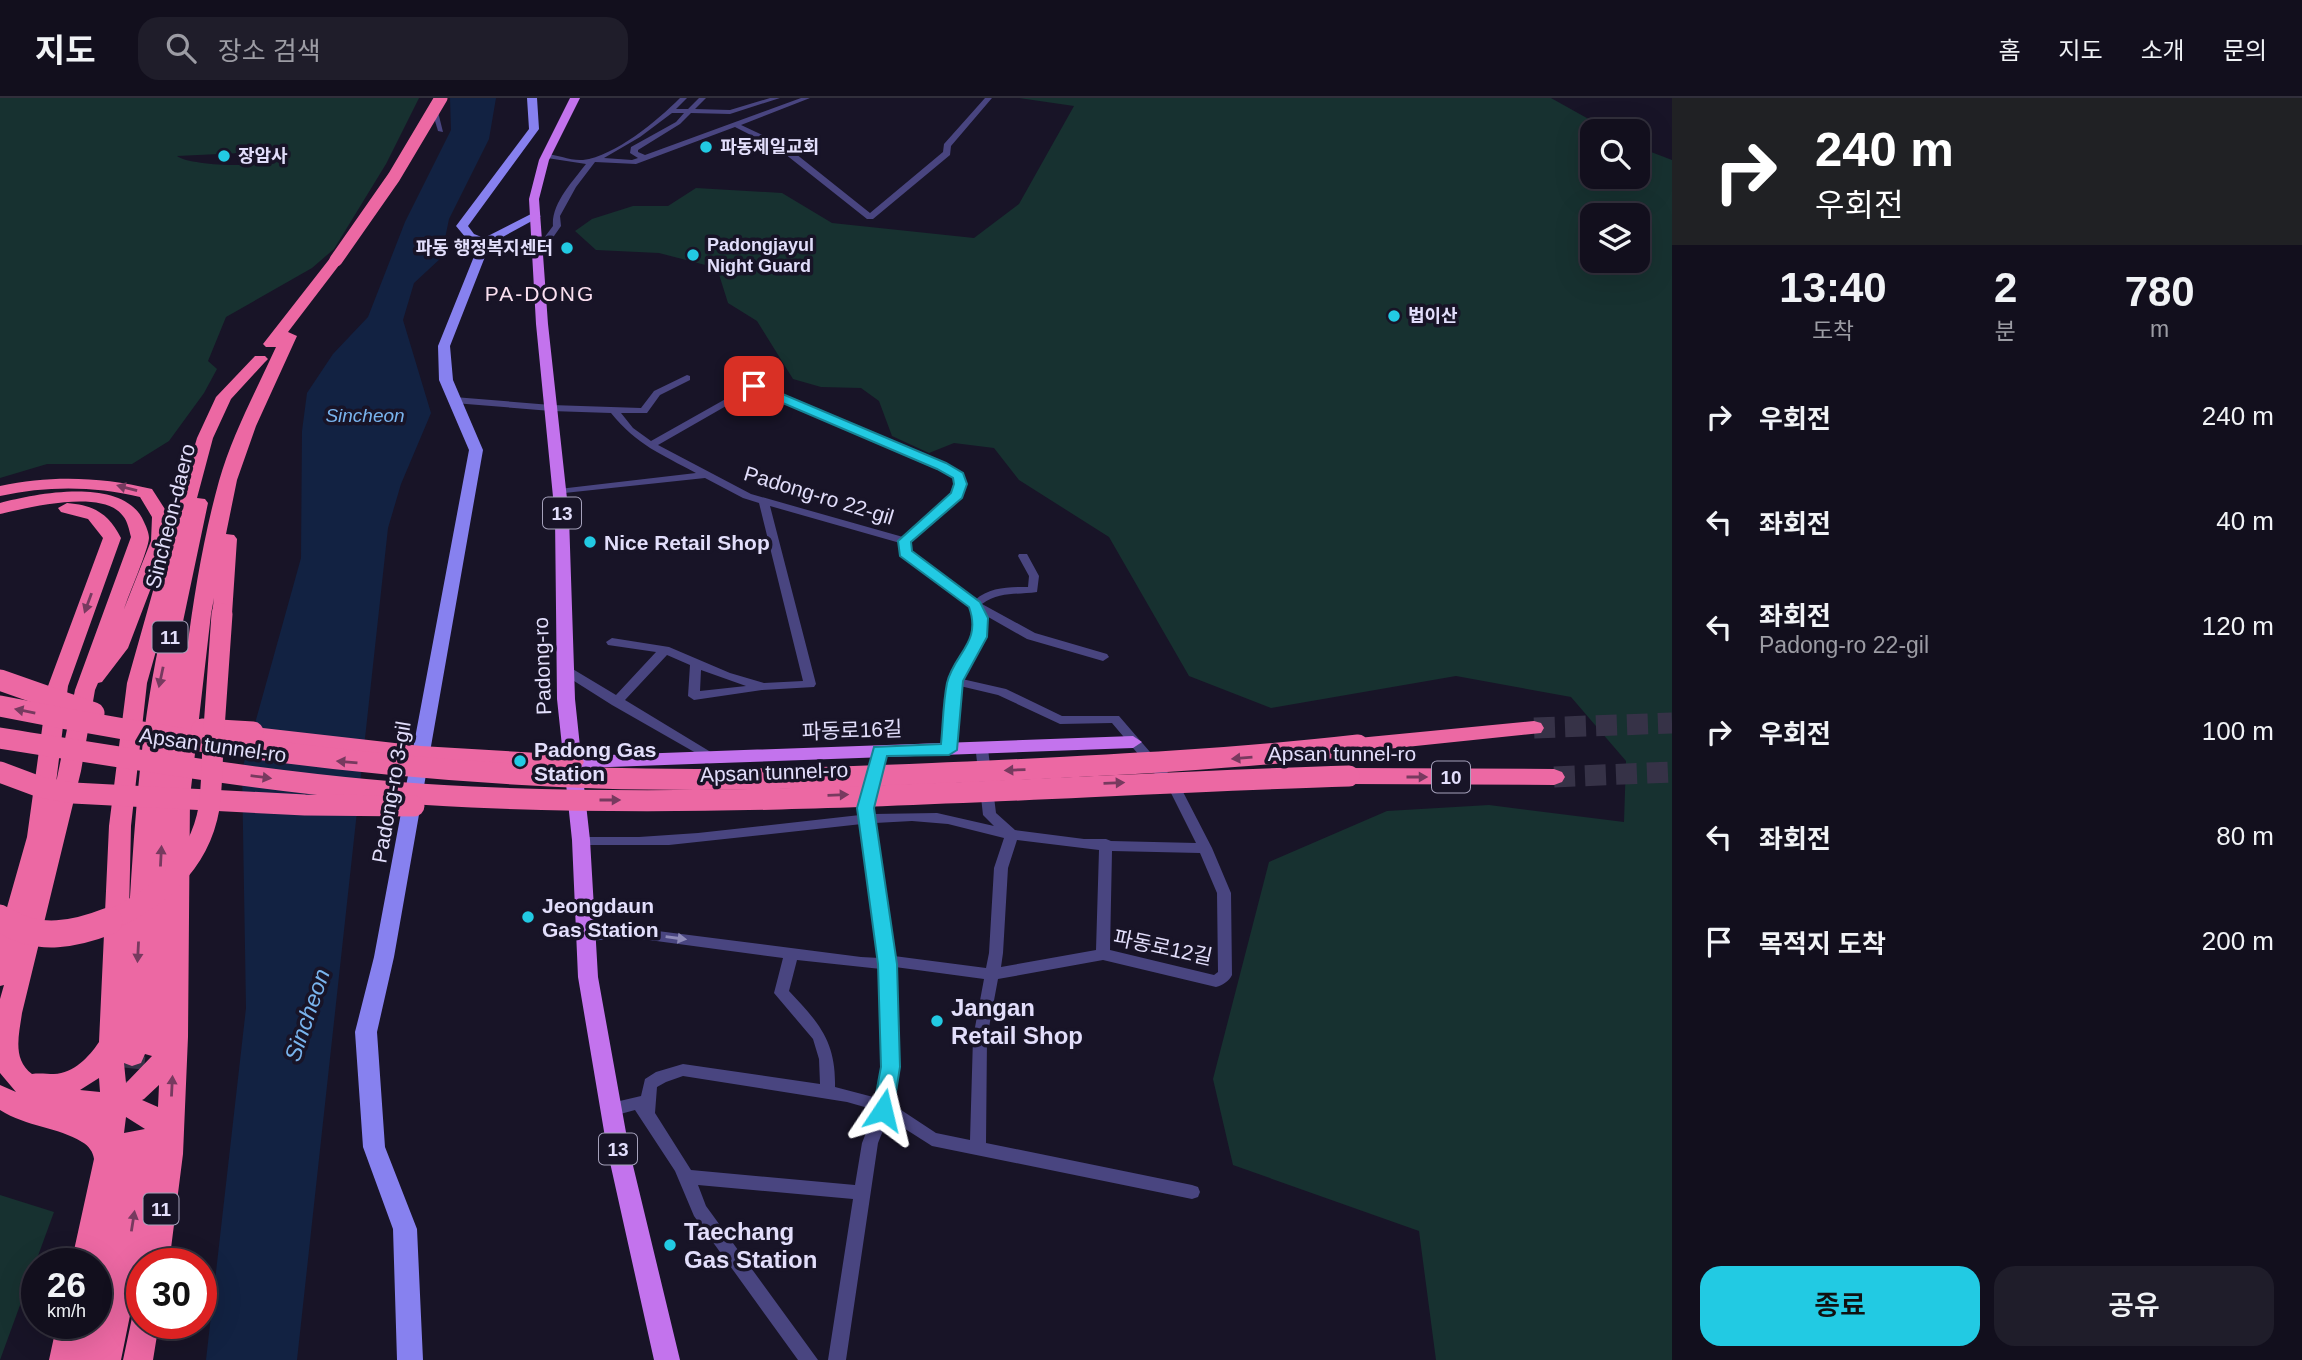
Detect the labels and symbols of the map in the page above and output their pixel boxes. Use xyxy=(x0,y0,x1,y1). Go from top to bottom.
place label: 파동제일교회 xyxy=(720,137,819,157)
marker: 파동제일교회 xyxy=(698,139,714,155)
place label: 장암사 xyxy=(238,146,288,166)
marker: 장암사 xyxy=(216,148,232,164)
place label: Padongjayul Night Guard xyxy=(707,235,814,276)
place label: 파동 행정복지센터 xyxy=(416,238,553,258)
marker: 파동 행정복지센터 xyxy=(559,240,575,256)
marker: Padongjayul Night Guard xyxy=(685,247,701,263)
district label: PA-DONG xyxy=(485,282,595,305)
place label: 법이산 xyxy=(1408,306,1458,326)
marker: 법이산 xyxy=(1386,308,1402,324)
pin xyxy=(724,356,784,416)
water label: Sincheon xyxy=(325,405,405,426)
street label: Sincheon-daero xyxy=(141,441,199,591)
street label: Padong-ro 22-gil xyxy=(741,461,897,529)
one-way arrow xyxy=(116,482,138,493)
road number: 13 xyxy=(543,498,581,528)
place label: Nice Retail Shop xyxy=(604,531,770,554)
marker: Nice Retail Shop xyxy=(582,534,598,550)
one-way arrow xyxy=(83,592,94,613)
street label: Padong-ro xyxy=(529,617,555,715)
road number: 11 xyxy=(152,622,188,652)
one-way arrow xyxy=(156,666,167,688)
one-way arrow xyxy=(14,706,36,717)
street label: 파동로16길 xyxy=(801,717,903,743)
street label: Padong-ro 3-gil xyxy=(367,719,415,865)
street label: Apsan tunnel-ro xyxy=(138,723,288,767)
place label: Padong Gas Station xyxy=(534,738,657,785)
street label: Apsan tunnel-ro xyxy=(1268,742,1416,765)
marker: Padong Gas Station xyxy=(512,753,528,769)
one-way arrow xyxy=(1231,753,1253,764)
one-way arrow xyxy=(336,756,358,767)
street label: Apsan tunnel-ro xyxy=(700,758,848,786)
road number: 10 xyxy=(1432,762,1470,792)
one-way arrow xyxy=(1003,764,1025,775)
one-way arrow xyxy=(251,771,273,782)
one-way arrow xyxy=(1407,771,1429,783)
one-way arrow xyxy=(1103,777,1125,788)
one-way arrow xyxy=(827,790,849,801)
one-way arrow xyxy=(600,794,622,806)
one-way arrow xyxy=(156,845,167,867)
place label: Jeongdaun Gas Station xyxy=(542,894,659,941)
marker: Jeongdaun Gas Station xyxy=(520,909,536,925)
street label: 파동로12길 xyxy=(1111,925,1215,969)
one-way arrow xyxy=(665,933,687,944)
one-way arrow xyxy=(132,941,143,963)
water label: Sincheon xyxy=(279,965,335,1065)
place label: Jangan Retail Shop xyxy=(951,994,1083,1049)
marker: Jangan Retail Shop xyxy=(929,1013,945,1029)
position arrow xyxy=(846,1073,920,1147)
one-way arrow xyxy=(167,1075,178,1097)
road number: 13 xyxy=(599,1134,637,1164)
road number: 11 xyxy=(144,1194,178,1224)
one-way arrow xyxy=(128,1210,139,1232)
place label: Taechang Gas Station xyxy=(684,1218,817,1273)
marker: Taechang Gas Station xyxy=(662,1237,678,1253)
speed limit sign: 30 xyxy=(126,1248,217,1339)

